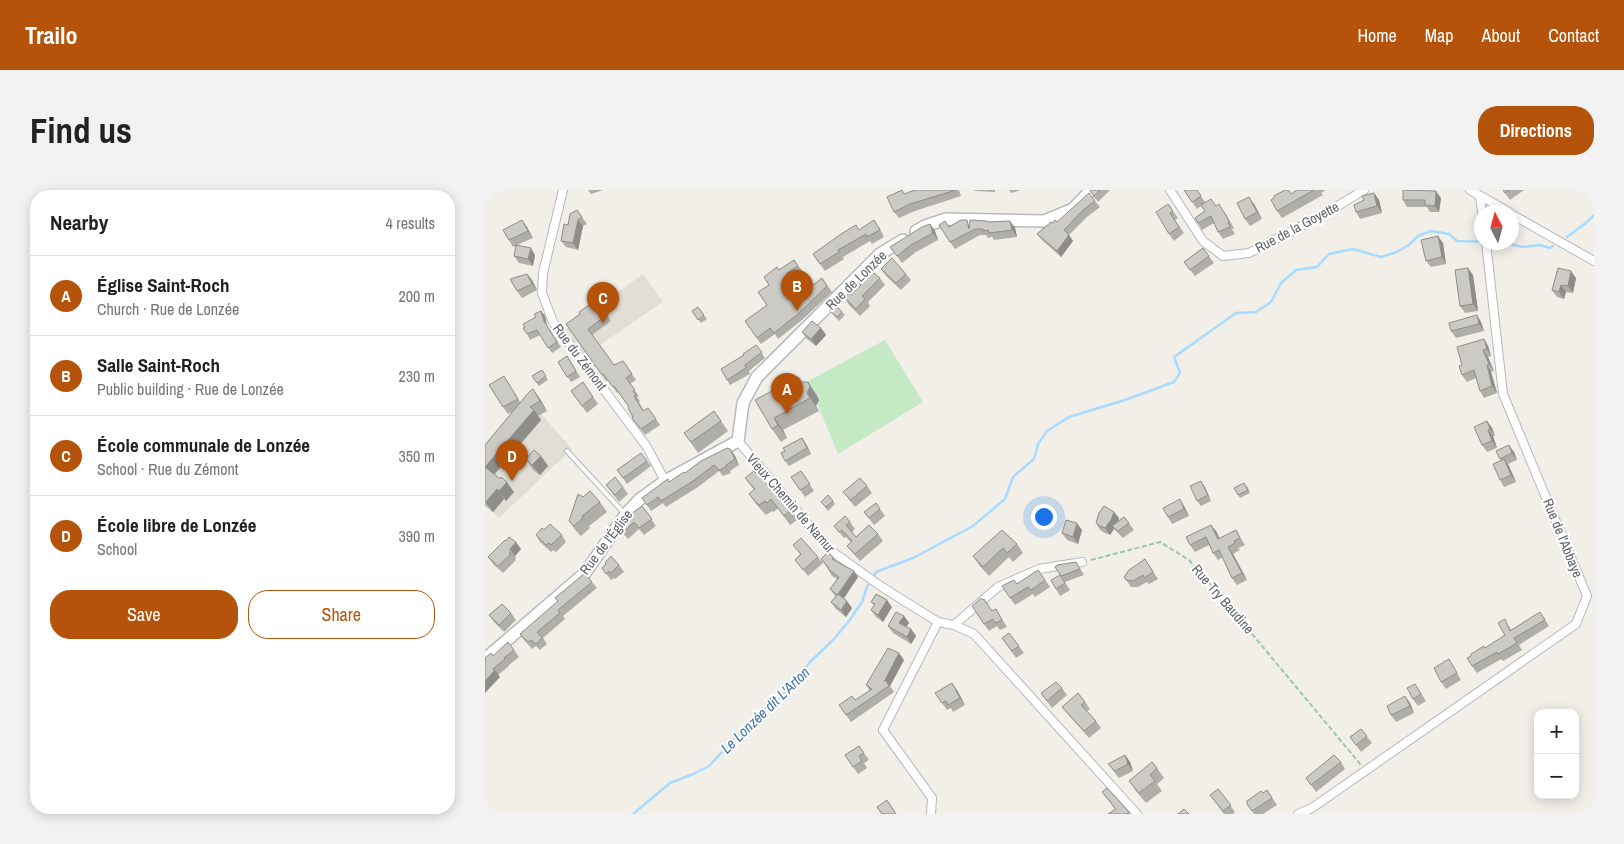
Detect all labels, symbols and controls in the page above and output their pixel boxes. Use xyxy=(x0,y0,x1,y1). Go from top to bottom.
text: Trailo xyxy=(25,19,78,51)
text: Home xyxy=(1357,23,1397,48)
text: Map xyxy=(1425,23,1454,48)
text: About xyxy=(1482,23,1520,48)
text: Contact xyxy=(1548,23,1599,48)
button: Directions xyxy=(1478,106,1594,155)
text: Find us xyxy=(30,107,132,154)
street label: Rue de la Goyette xyxy=(1252,197,1342,257)
north arrow xyxy=(1474,205,1519,250)
text: Nearby xyxy=(50,208,108,237)
text: 4 results xyxy=(385,212,435,234)
street label: Rue de Lonzée xyxy=(822,246,890,314)
pin: B xyxy=(781,270,813,311)
text: Église Saint-Roch xyxy=(97,272,229,298)
pin: C xyxy=(587,282,619,323)
text: A xyxy=(61,285,71,307)
text: 200 m xyxy=(399,285,435,307)
text: Church · Rue de Lonzée xyxy=(97,298,239,320)
street label: Rue du Zémont xyxy=(549,320,611,394)
text: Salle Saint-Roch xyxy=(97,352,220,378)
text: B xyxy=(61,365,71,387)
text: 230 m xyxy=(399,365,435,387)
pin: A xyxy=(771,373,803,414)
text: Public building · Rue de Lonzée xyxy=(97,378,284,400)
text: École communale de Lonzée xyxy=(97,432,310,458)
pin: D xyxy=(496,440,528,481)
text: C xyxy=(61,445,71,467)
text: 350 m xyxy=(399,445,435,467)
street label: Vieux Chemin de Namur xyxy=(743,449,839,557)
text: School · Rue du Zémont xyxy=(97,458,239,480)
street label: Rue de l'Abbaye xyxy=(1539,496,1587,580)
your location xyxy=(1031,504,1057,530)
street label: Rue de l'Église xyxy=(576,506,636,578)
text: École libre de Lonzée xyxy=(97,512,256,538)
text: D xyxy=(61,525,71,547)
text: 390 m xyxy=(399,525,435,547)
text: School xyxy=(97,538,137,560)
street label: Rue Try Baudine xyxy=(1188,561,1258,637)
button: Save xyxy=(50,590,238,639)
button: Share xyxy=(248,590,435,639)
water label: Le Lonzée dit L'Arton xyxy=(716,662,814,758)
map controls xyxy=(1534,709,1579,799)
button: + xyxy=(1534,709,1579,754)
button: − xyxy=(1534,754,1579,799)

